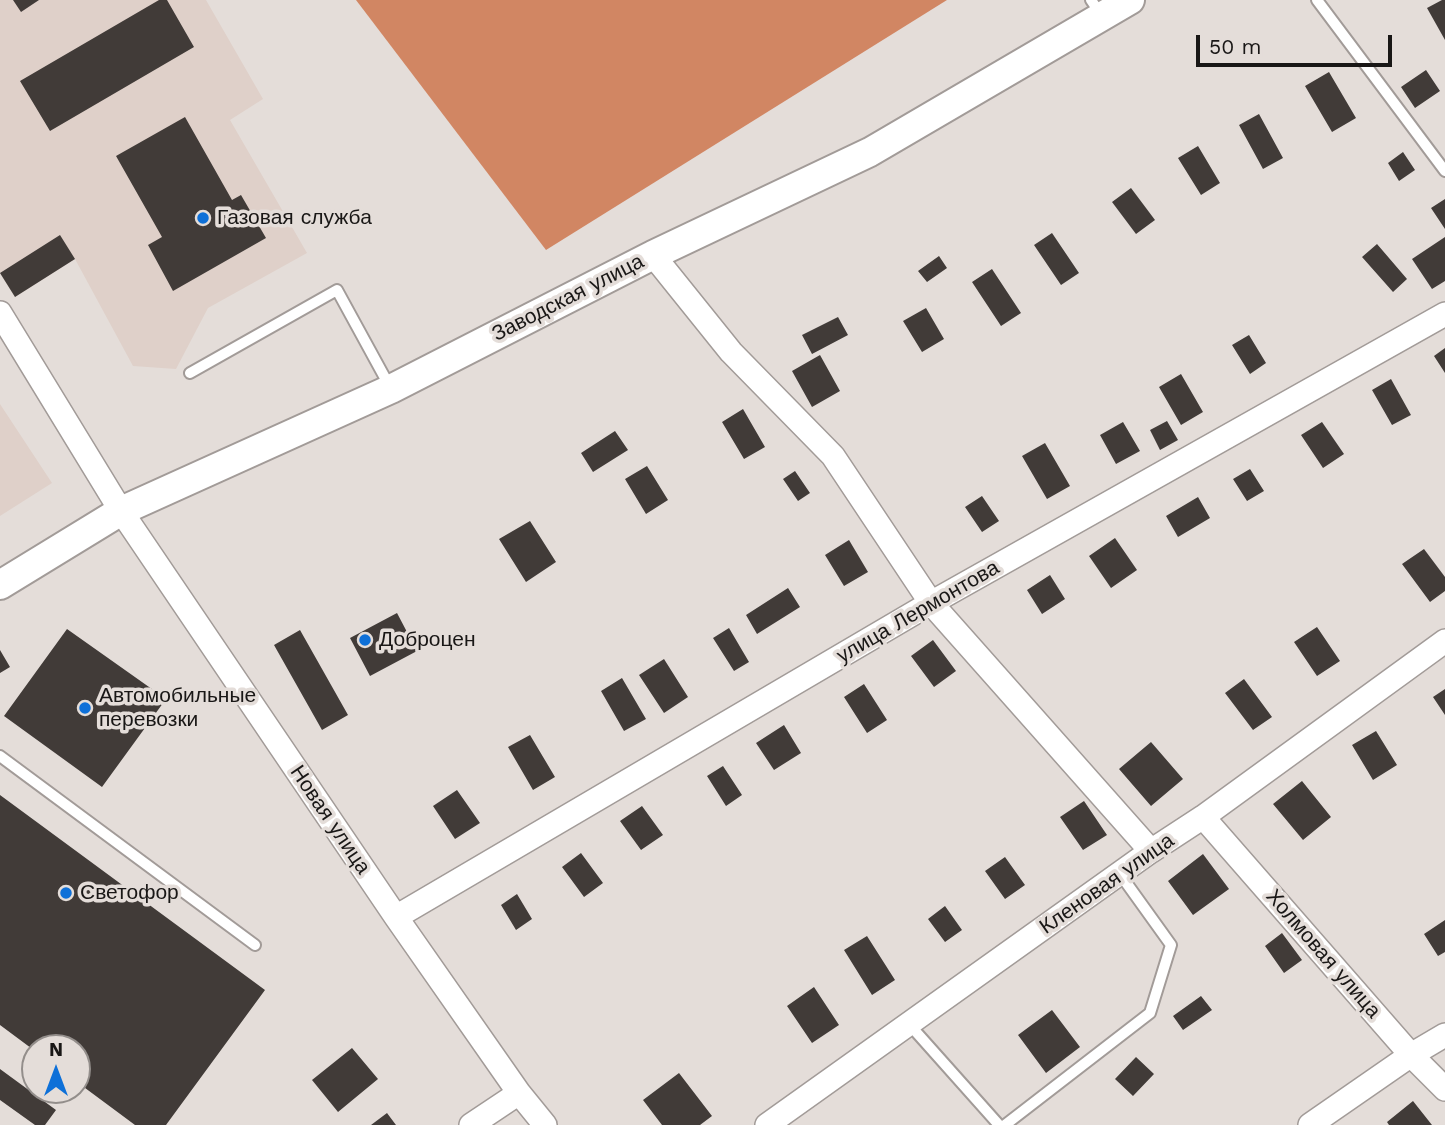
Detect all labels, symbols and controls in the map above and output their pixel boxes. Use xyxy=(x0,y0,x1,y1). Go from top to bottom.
scale bar xyxy=(1200,21,1396,65)
text: 50 m xyxy=(1209,34,1261,59)
place label: Газовая служба xyxy=(217,205,372,231)
marker: Газовая служба xyxy=(195,210,211,226)
street label: Заводская улица xyxy=(488,249,648,347)
street label: улица Лермонтова xyxy=(832,555,1004,669)
place label: Доброцен xyxy=(379,627,476,653)
marker: Доброцен xyxy=(357,632,373,648)
place label: Автомобильные перевозки xyxy=(99,683,256,733)
marker: Автомобильные перевозки xyxy=(77,700,93,716)
street label: Новая улица xyxy=(284,761,376,879)
street label: Кленовая улица xyxy=(1035,828,1179,940)
place label: Светофор xyxy=(80,880,179,906)
marker: Светофор xyxy=(58,885,74,901)
street label: Холмовая улица xyxy=(1260,885,1386,1023)
north arrow xyxy=(21,1034,91,1104)
text: N xyxy=(49,1038,63,1061)

